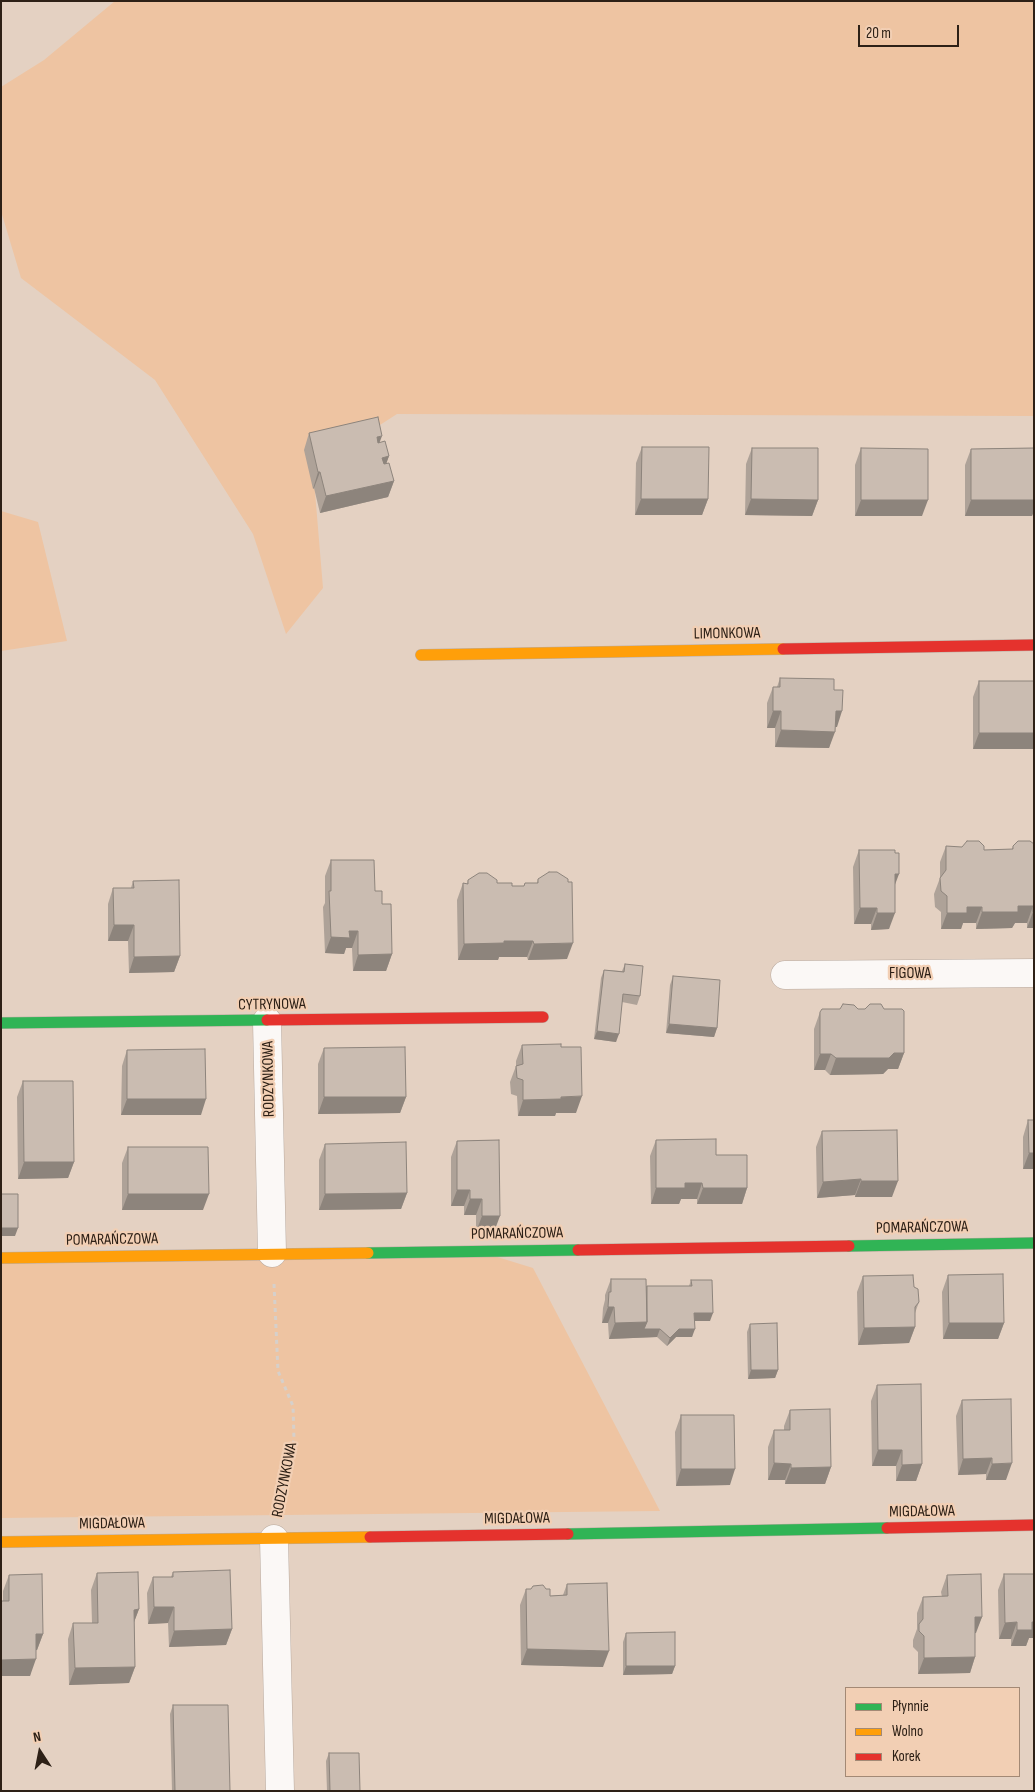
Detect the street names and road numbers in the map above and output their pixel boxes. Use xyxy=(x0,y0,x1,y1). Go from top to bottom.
street label: LIMONKOWA xyxy=(694,624,760,644)
street label: FIGOWA xyxy=(889,964,931,984)
street label: CYTRYNOWA xyxy=(238,995,306,1015)
street label: RODZYNKOWA xyxy=(259,1041,279,1117)
street label: POMARAŃCZOWA xyxy=(876,1218,968,1238)
street label: POMARAŃCZOWA xyxy=(471,1224,563,1244)
street label: POMARAŃCZOWA xyxy=(66,1230,158,1250)
street label: RODZYNKOWA xyxy=(268,1441,302,1519)
street label: MIGDAŁOWA xyxy=(889,1502,955,1522)
street label: MIGDAŁOWA xyxy=(484,1509,550,1529)
street label: MIGDAŁOWA xyxy=(79,1514,145,1534)

